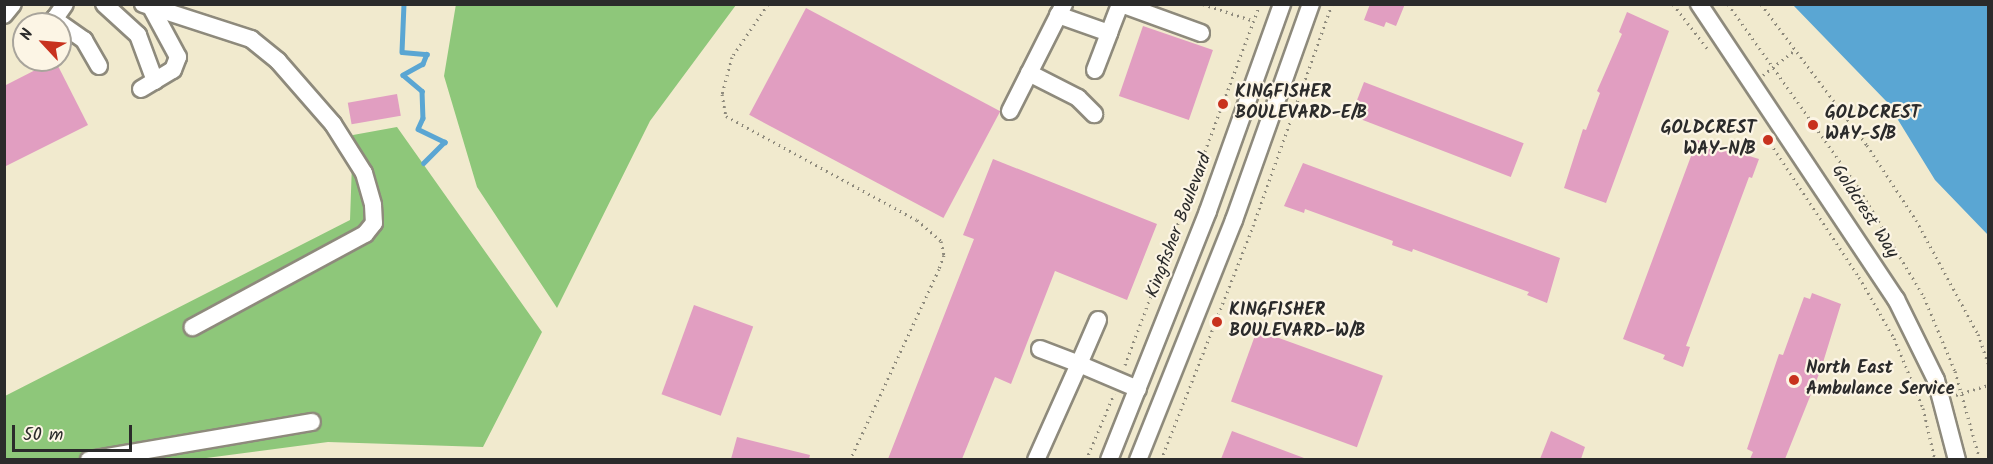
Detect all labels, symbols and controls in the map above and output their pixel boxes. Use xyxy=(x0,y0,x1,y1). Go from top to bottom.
north arrow xyxy=(12,12,72,72)
text: N xyxy=(14,25,41,45)
place label: KINGFISHER BOULEVARD-E/B xyxy=(1235,83,1367,125)
marker: KINGFISHER BOULEVARD-E/B xyxy=(1216,97,1230,111)
place label: GOLDCREST WAY-S/B xyxy=(1825,104,1920,146)
marker: GOLDCREST WAY-S/B xyxy=(1806,118,1820,132)
place label: GOLDCREST WAY-N/B xyxy=(1661,119,1756,162)
marker: GOLDCREST WAY-N/B xyxy=(1761,133,1775,147)
street label: Kingfisher Boulevard xyxy=(1143,151,1217,301)
street label: Goldcrest Way xyxy=(1826,161,1902,263)
place label: KINGFISHER BOULEVARD-W/B xyxy=(1229,301,1366,344)
marker: KINGFISHER BOULEVARD-W/B xyxy=(1210,315,1224,329)
place label: North East Ambulance Service xyxy=(1806,359,1955,401)
marker: North East Ambulance Service xyxy=(1787,373,1801,387)
scale bar xyxy=(15,413,135,451)
text: 50 m xyxy=(23,421,63,450)

